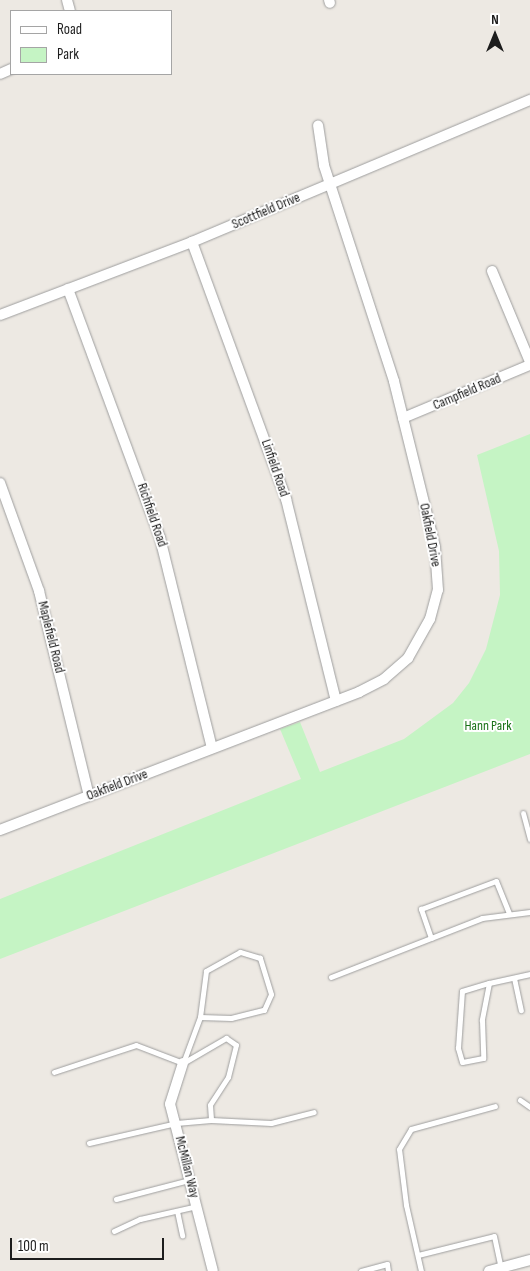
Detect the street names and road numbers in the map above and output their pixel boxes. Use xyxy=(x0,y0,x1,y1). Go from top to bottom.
street label: Scottfield Drive xyxy=(229,189,303,233)
street label: Campfield Road xyxy=(430,370,504,414)
street label: Linfield Road xyxy=(257,437,293,499)
street label: Richfield Road xyxy=(133,481,171,549)
street label: Oakfield Drive xyxy=(416,502,444,568)
street label: Maplefield Road xyxy=(34,599,68,675)
street label: Oakfield Drive xyxy=(84,766,150,804)
street label: McMillan Way xyxy=(171,1134,203,1200)

